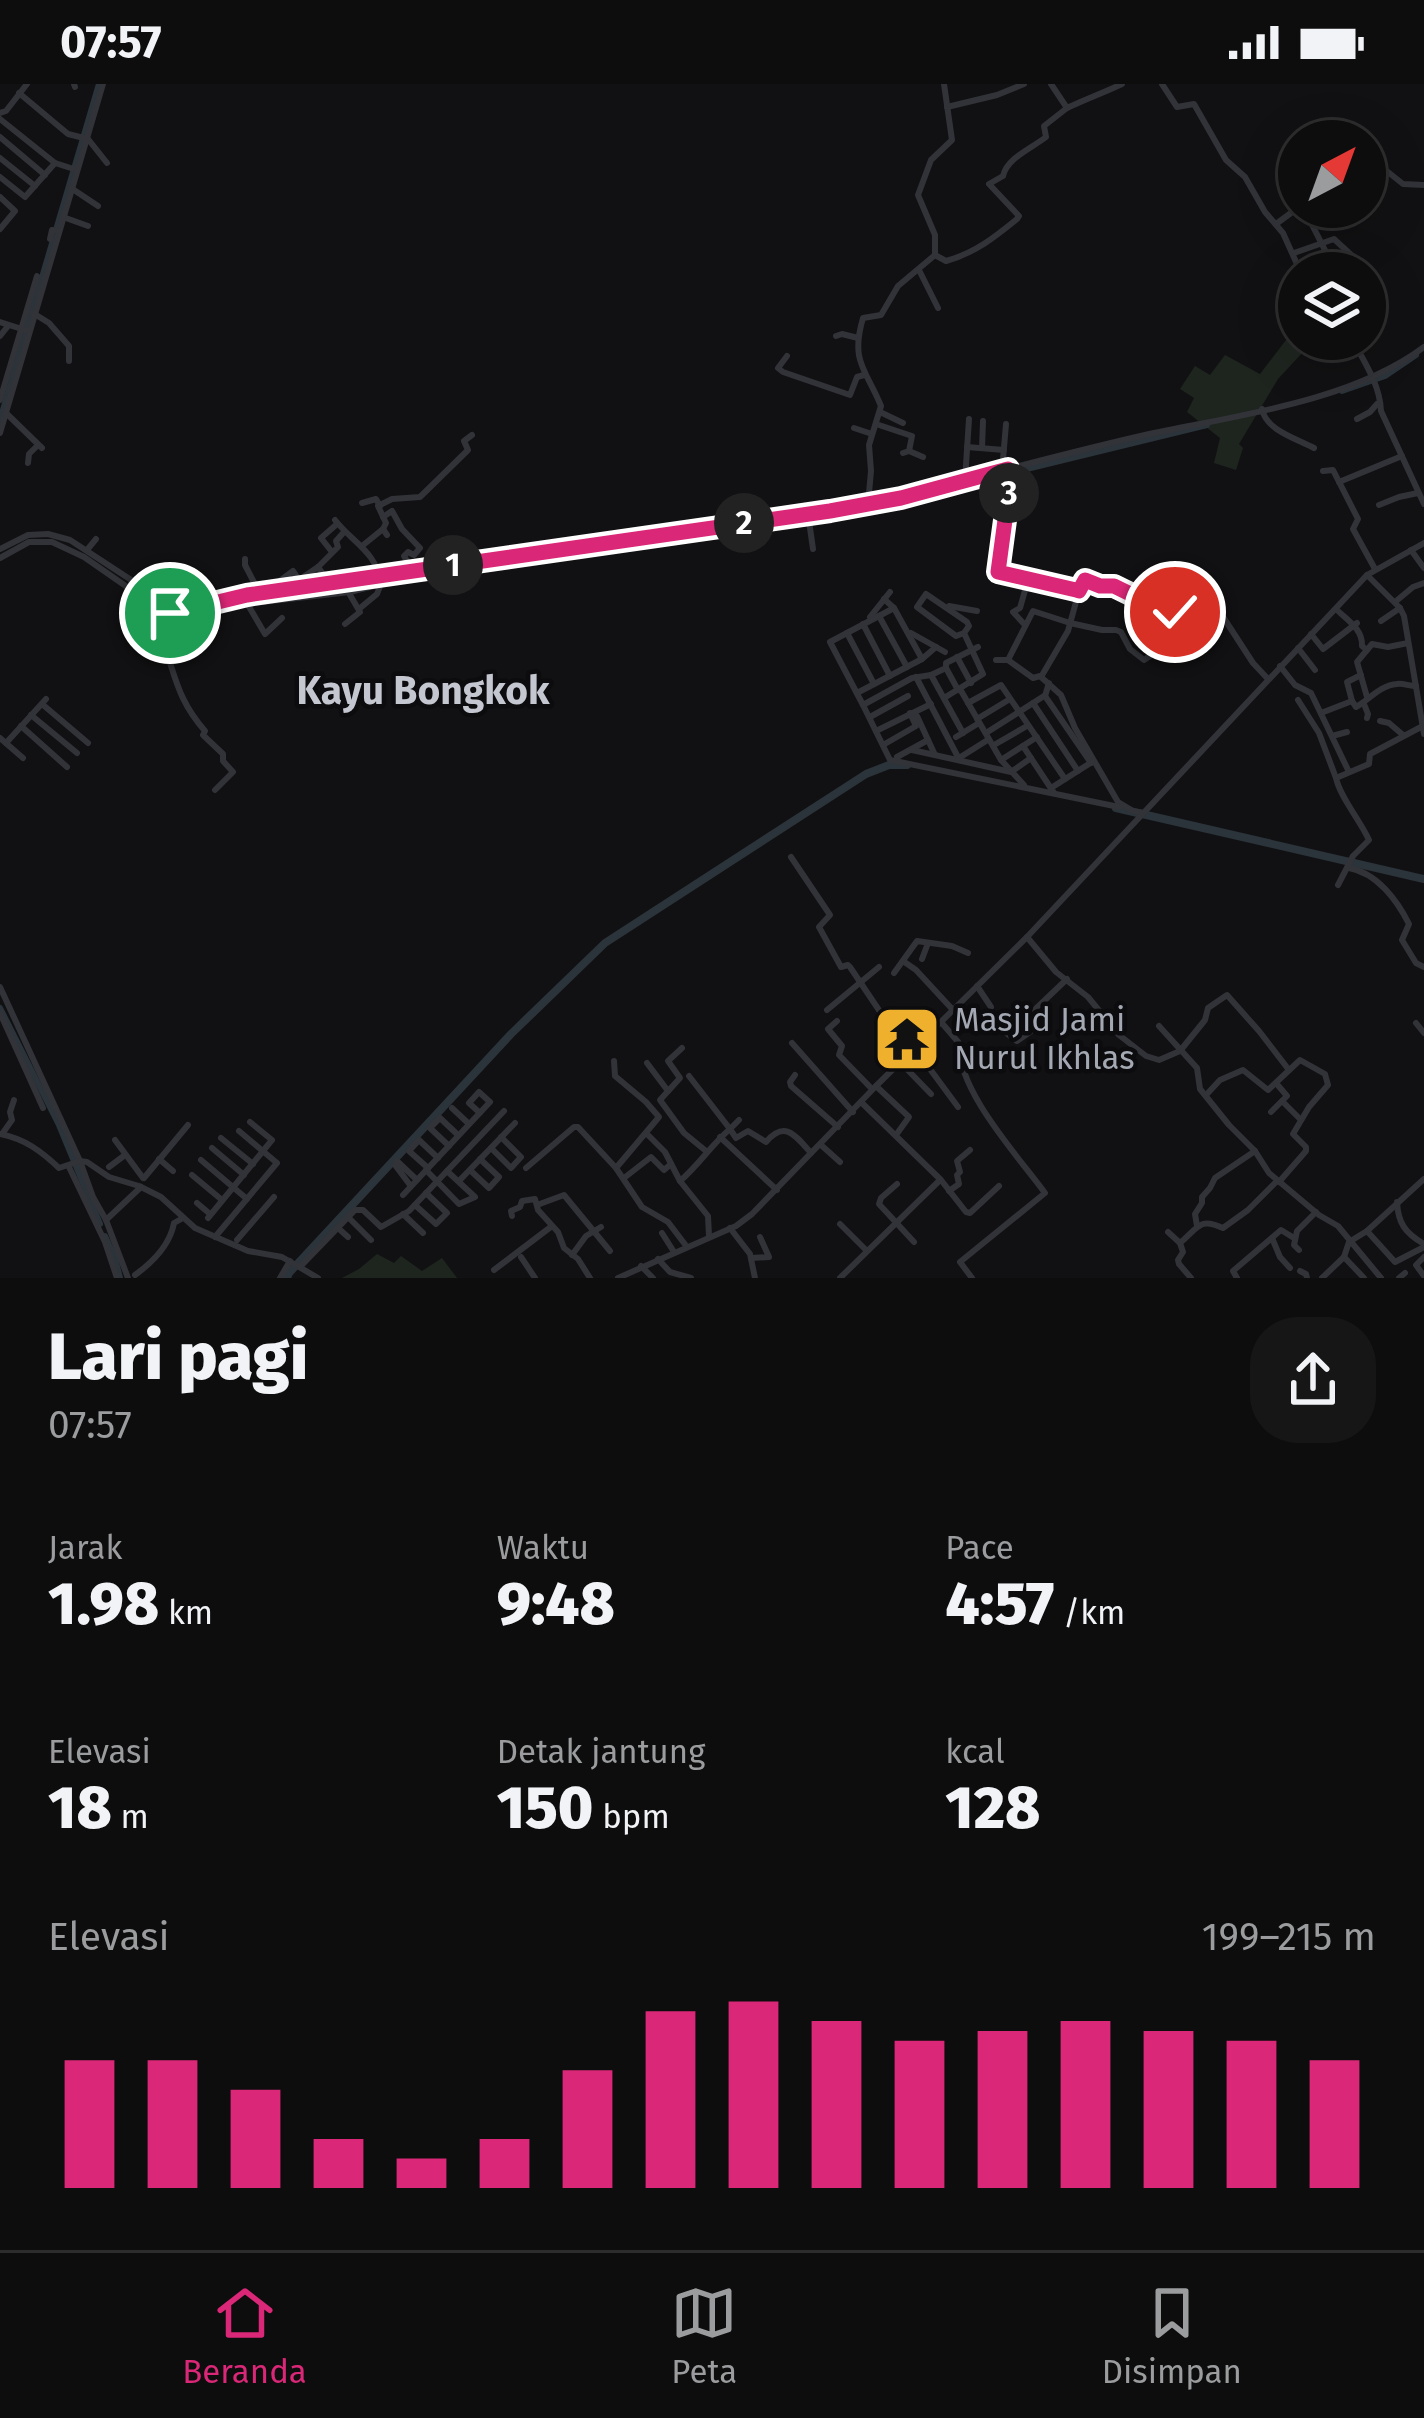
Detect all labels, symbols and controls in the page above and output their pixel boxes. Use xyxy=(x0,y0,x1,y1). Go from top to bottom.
text: 07:57 xyxy=(60,15,162,69)
north arrow xyxy=(1278,120,1386,228)
map controls xyxy=(1278,120,1386,360)
button: layers xyxy=(1278,252,1386,360)
pin: 3 xyxy=(979,463,1039,523)
text: 3 xyxy=(1000,473,1018,513)
pin: 2 xyxy=(714,493,774,553)
text: 2 xyxy=(735,503,753,543)
pin: 1 xyxy=(423,535,483,595)
text: 1 xyxy=(445,545,461,585)
pin xyxy=(1124,561,1226,663)
pin xyxy=(119,562,221,664)
icon: check xyxy=(1142,579,1208,645)
icon: arrive xyxy=(137,580,203,646)
district label: Kayu Bongkok xyxy=(296,668,550,714)
place label: Masjid Jami Nurul Ikhlas xyxy=(954,1000,1135,1078)
temple icon: Masjid Jami Nurul Ikhlas xyxy=(872,1004,942,1074)
text: Lari pagi xyxy=(48,1317,308,1396)
button: share xyxy=(1250,1317,1376,1443)
text: 07:57 xyxy=(48,1402,132,1448)
text: Jarak xyxy=(48,1528,122,1568)
text: Waktu xyxy=(497,1528,589,1568)
text: Pace xyxy=(945,1528,1014,1568)
text: 1.98 xyxy=(48,1568,159,1640)
text: 9:48 xyxy=(497,1568,615,1640)
text: 4:57 xyxy=(945,1568,1054,1640)
text: km xyxy=(159,1593,213,1633)
text: /km xyxy=(1054,1593,1125,1633)
text: Elevasi xyxy=(48,1732,151,1772)
text: Detak jantung xyxy=(497,1732,705,1772)
text: kcal xyxy=(945,1732,1005,1772)
text: 18 xyxy=(48,1772,112,1844)
text: 150 xyxy=(497,1772,593,1844)
text: 128 xyxy=(945,1772,1041,1844)
text: m xyxy=(112,1797,149,1837)
text: bpm xyxy=(593,1797,670,1837)
text: Elevasi xyxy=(48,1914,170,1960)
text: 199–215 m xyxy=(1202,1914,1376,1960)
tab: Beranda xyxy=(182,2280,307,2392)
tab: Peta xyxy=(671,2280,737,2392)
tab: Disimpan xyxy=(1102,2280,1242,2392)

